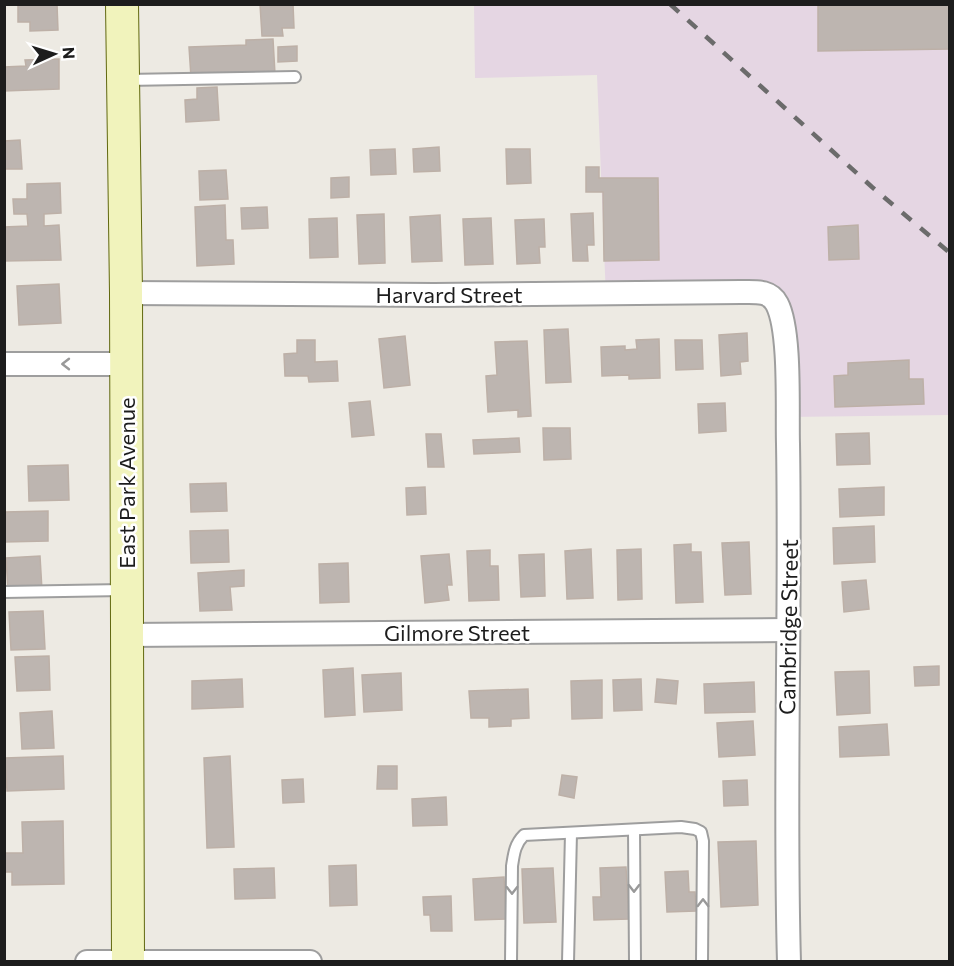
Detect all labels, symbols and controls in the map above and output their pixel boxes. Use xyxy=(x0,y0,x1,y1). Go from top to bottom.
north arrow xyxy=(24,24,84,84)
text: N xyxy=(60,46,79,60)
street label: Harvard Street xyxy=(376,281,522,308)
one-way arrow xyxy=(62,358,71,370)
street label: East Park Avenue xyxy=(113,397,140,569)
street label: Cambridge Street xyxy=(773,539,803,715)
street label: Gilmore Street xyxy=(384,619,530,646)
one-way arrow xyxy=(628,884,641,893)
one-way arrow xyxy=(506,886,518,895)
one-way arrow xyxy=(697,899,709,908)

